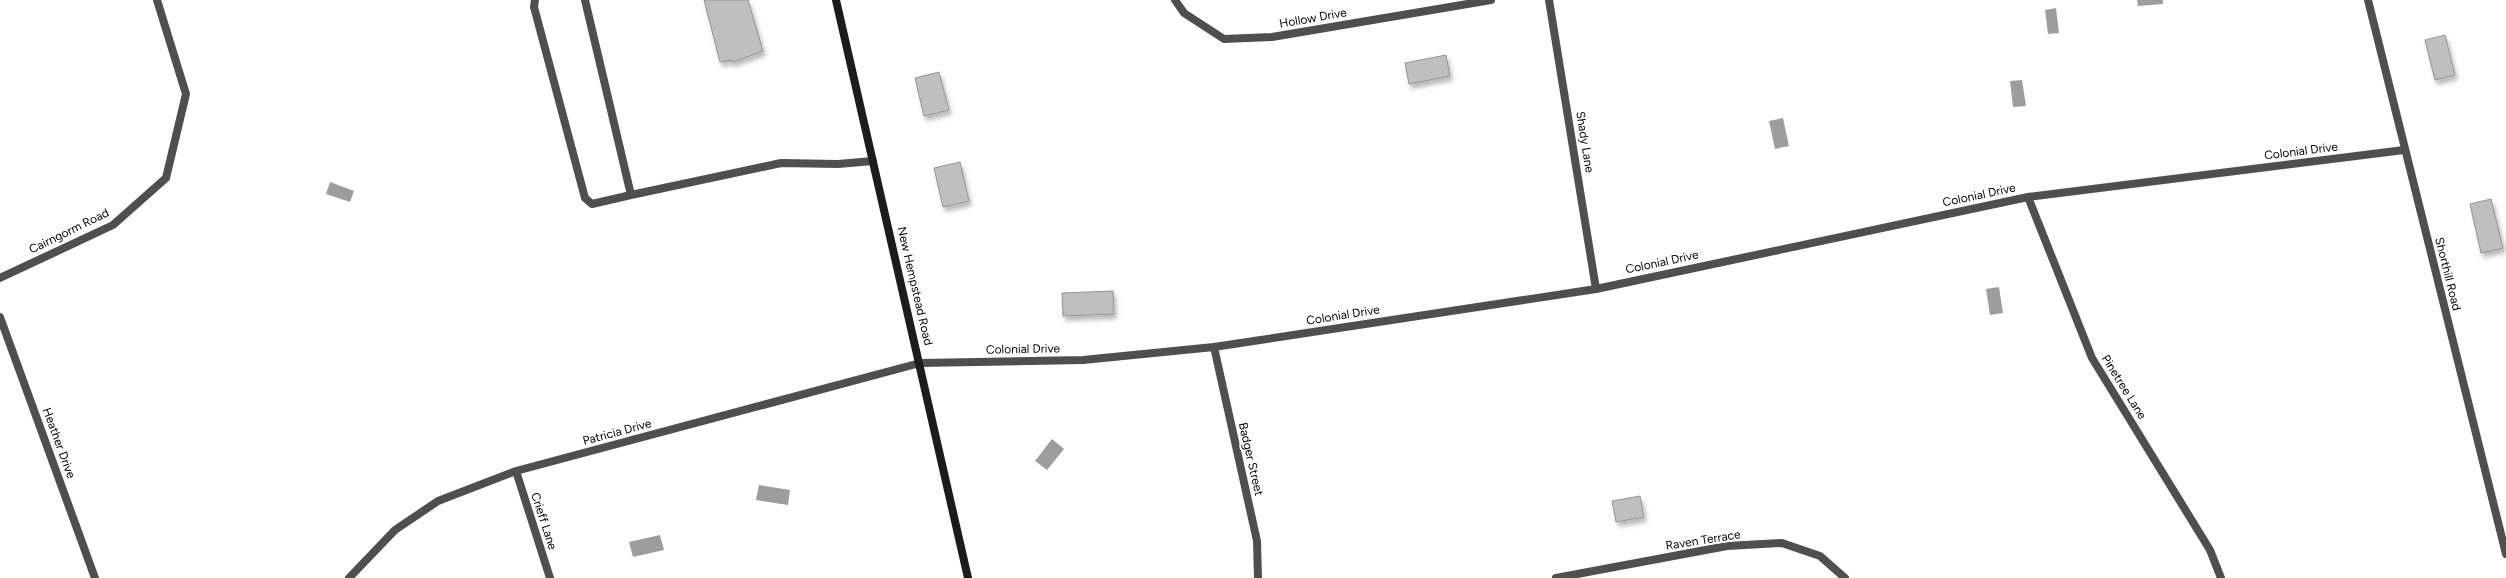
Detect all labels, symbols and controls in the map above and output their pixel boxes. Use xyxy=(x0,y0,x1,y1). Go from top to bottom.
street label: Hollow Drive xyxy=(1278,5,1348,31)
street label: Shady Lane xyxy=(1573,110,1597,174)
street label: Colonial Drive xyxy=(2263,139,2339,162)
street label: Colonial Drive xyxy=(1941,180,2017,210)
street label: Cairngorm Road xyxy=(27,206,111,256)
street label: New Hempstead Road xyxy=(895,225,935,347)
street label: Shorthill Road xyxy=(2432,236,2464,312)
street label: Colonial Drive xyxy=(1624,247,1700,277)
street label: Colonial Drive xyxy=(1305,302,1381,328)
street label: Colonial Drive xyxy=(986,341,1061,357)
street label: Pinetree Lane xyxy=(2099,352,2150,422)
street label: Heather Drive xyxy=(40,406,78,481)
street label: Patricia Drive xyxy=(581,416,653,448)
street label: Badger Street xyxy=(1236,421,1266,497)
street label: Crieff Lane xyxy=(528,491,560,552)
street label: Raven Terrace xyxy=(1665,527,1742,553)

